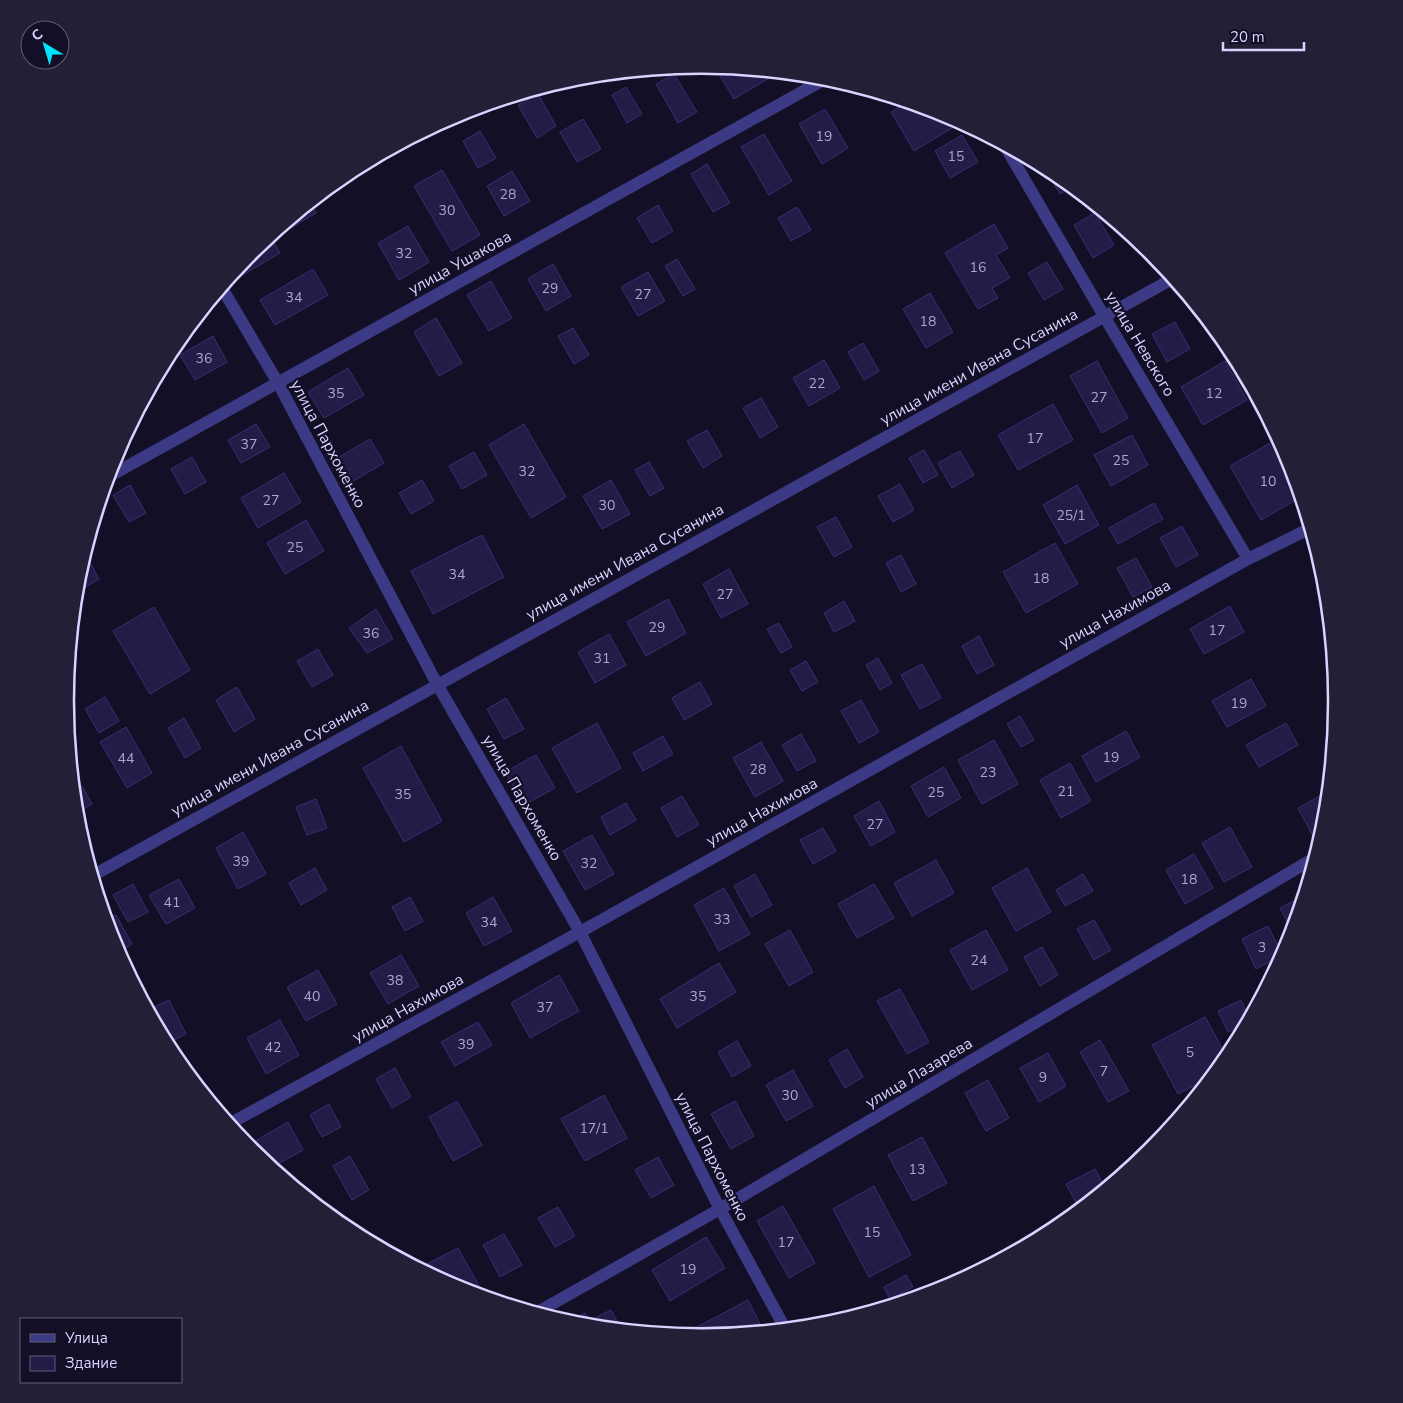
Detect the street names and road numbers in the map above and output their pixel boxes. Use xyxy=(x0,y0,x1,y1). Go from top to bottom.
street label: улица Ушакова xyxy=(405,226,515,300)
street label: улица Невского xyxy=(1100,287,1180,401)
street label: улица имени Ивана Сусанина xyxy=(876,303,1082,431)
street label: улица Пархоменко xyxy=(285,376,371,512)
street label: улица имени Ивана Сусанина xyxy=(522,498,728,626)
street label: улица Нахимова xyxy=(1055,574,1175,654)
street label: улица имени Ивана Сусанина xyxy=(167,694,373,822)
street label: улица Пархоменко xyxy=(477,731,567,865)
street label: улица Нахимова xyxy=(702,772,822,852)
street label: улица Нахимова xyxy=(348,968,468,1048)
street label: улица Лазарева xyxy=(861,1032,977,1114)
street label: улица Пархоменко xyxy=(670,1089,754,1225)

